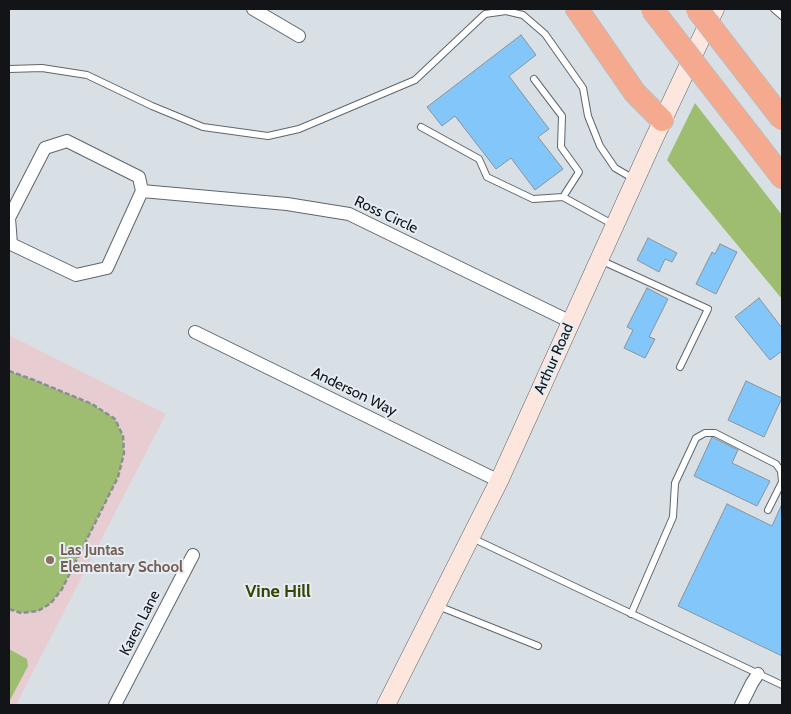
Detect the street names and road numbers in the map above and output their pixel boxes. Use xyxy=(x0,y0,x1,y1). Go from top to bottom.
street label: Ross Circle xyxy=(351,192,421,238)
street label: Arthur Road xyxy=(530,321,578,397)
street label: Anderson Way xyxy=(308,364,400,420)
street label: Karen Lane xyxy=(116,588,164,658)

